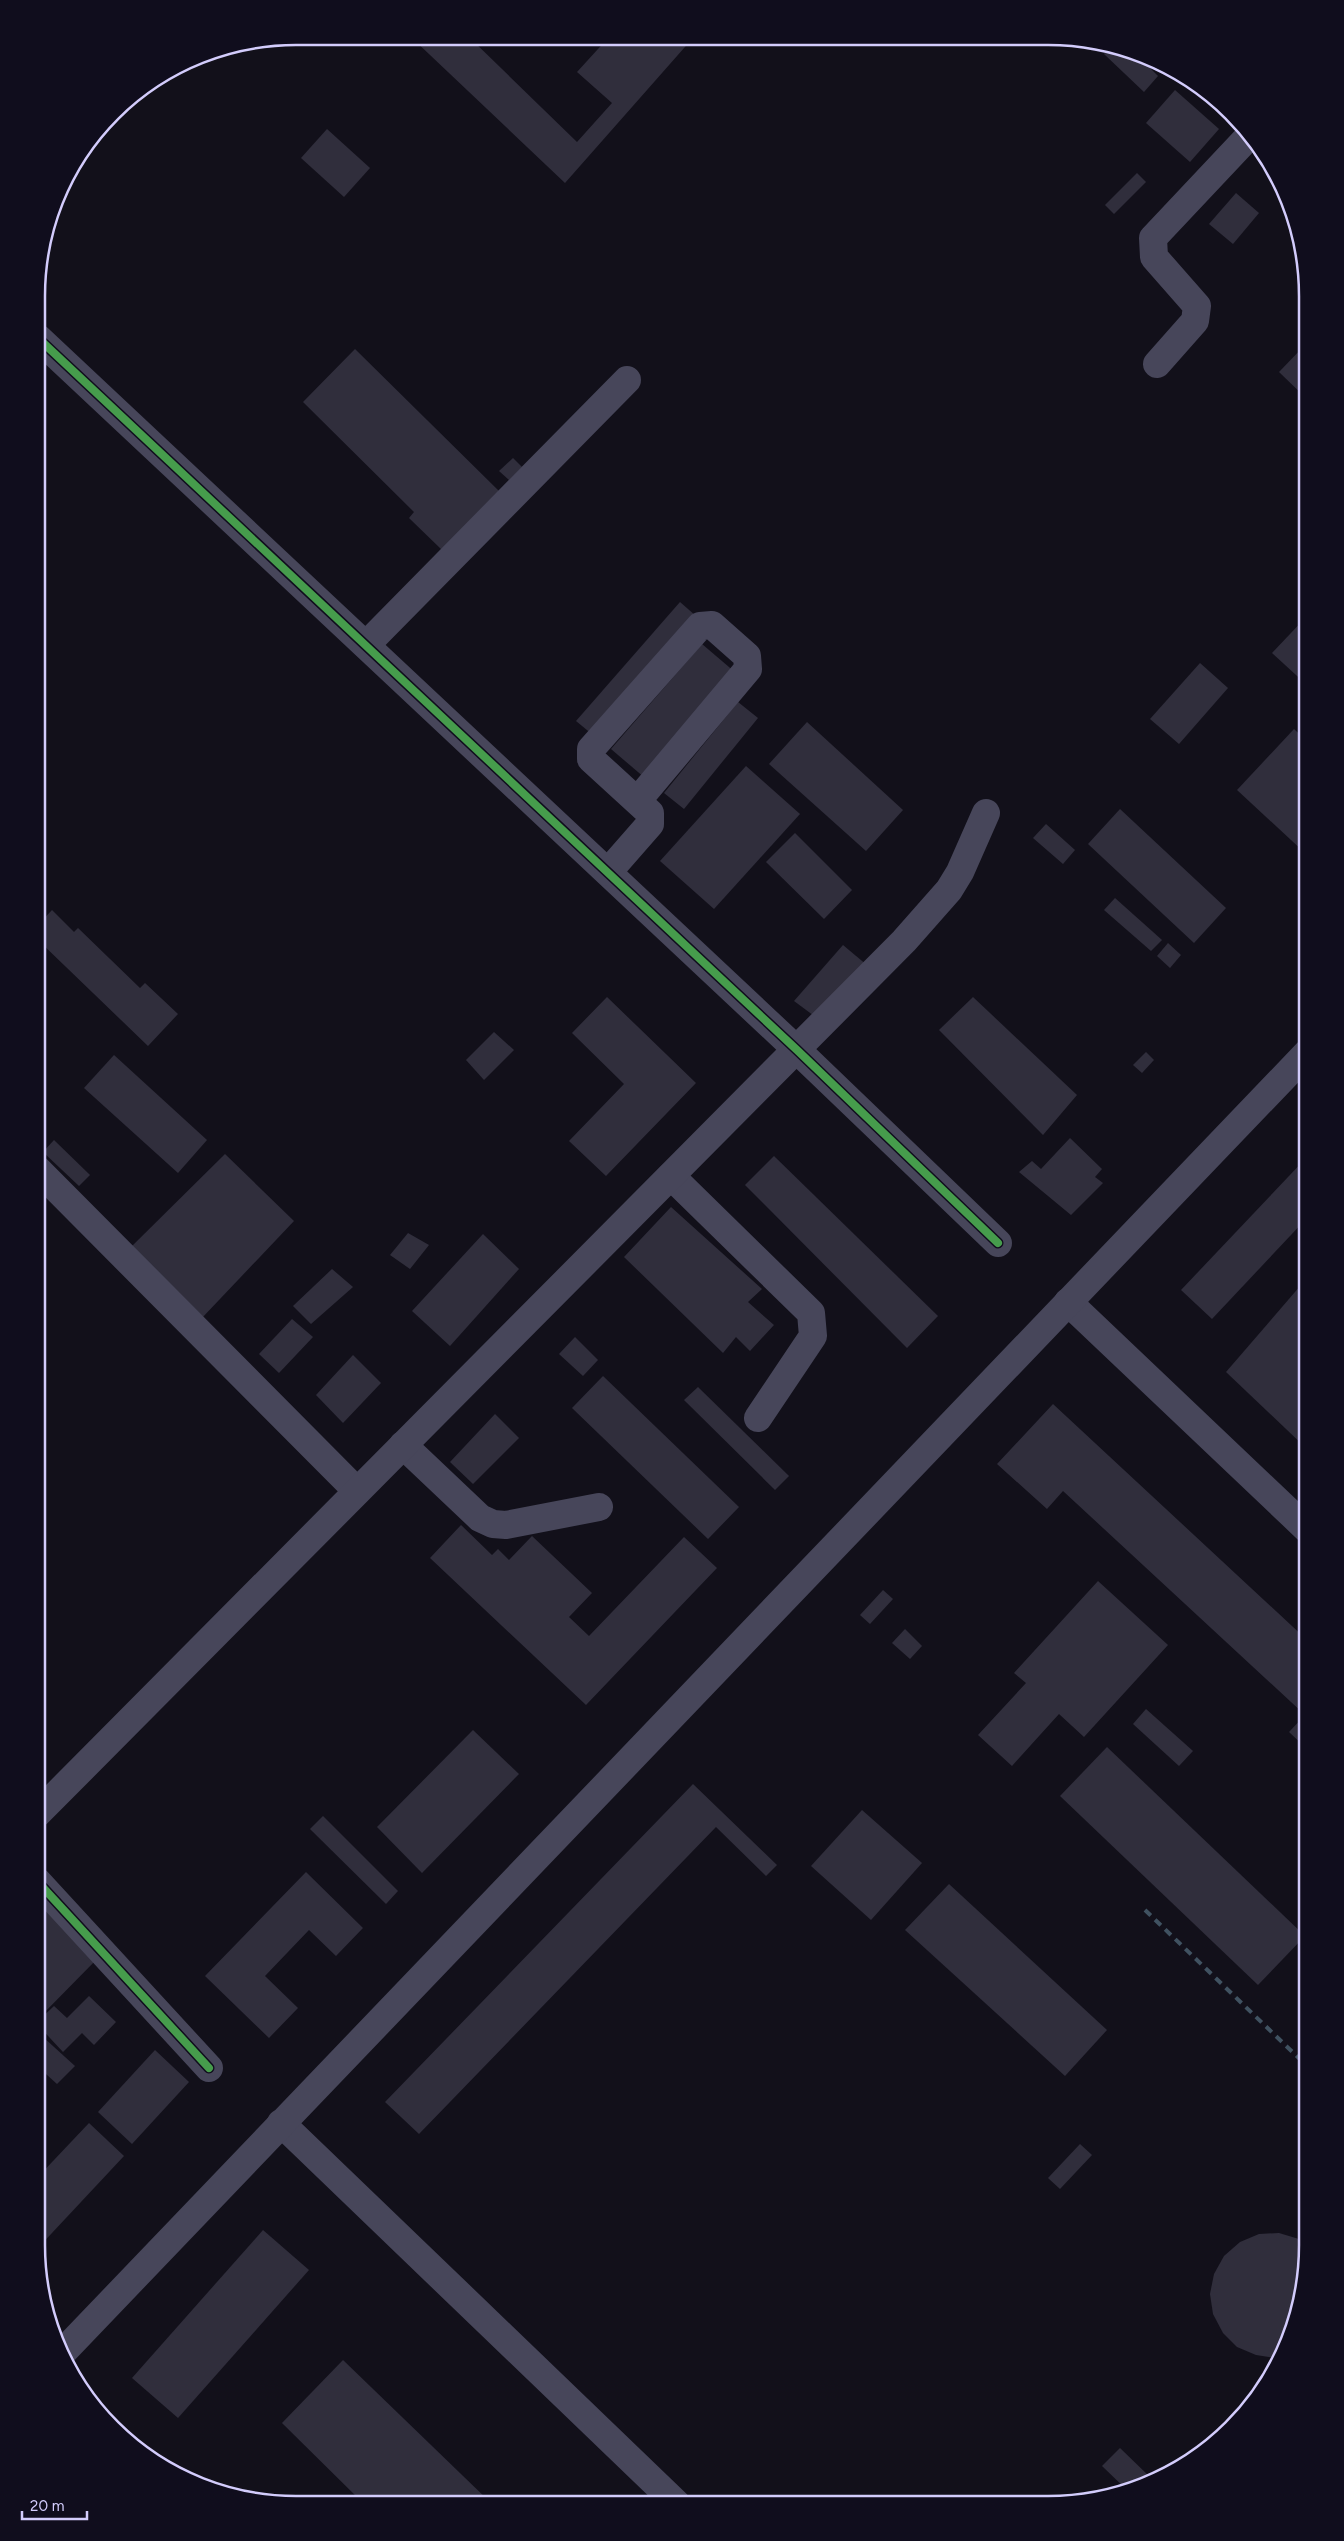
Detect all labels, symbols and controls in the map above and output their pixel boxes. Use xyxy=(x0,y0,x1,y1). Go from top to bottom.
scale bar xyxy=(22,2488,88,2520)
text: 20 m xyxy=(30,2497,64,2515)

